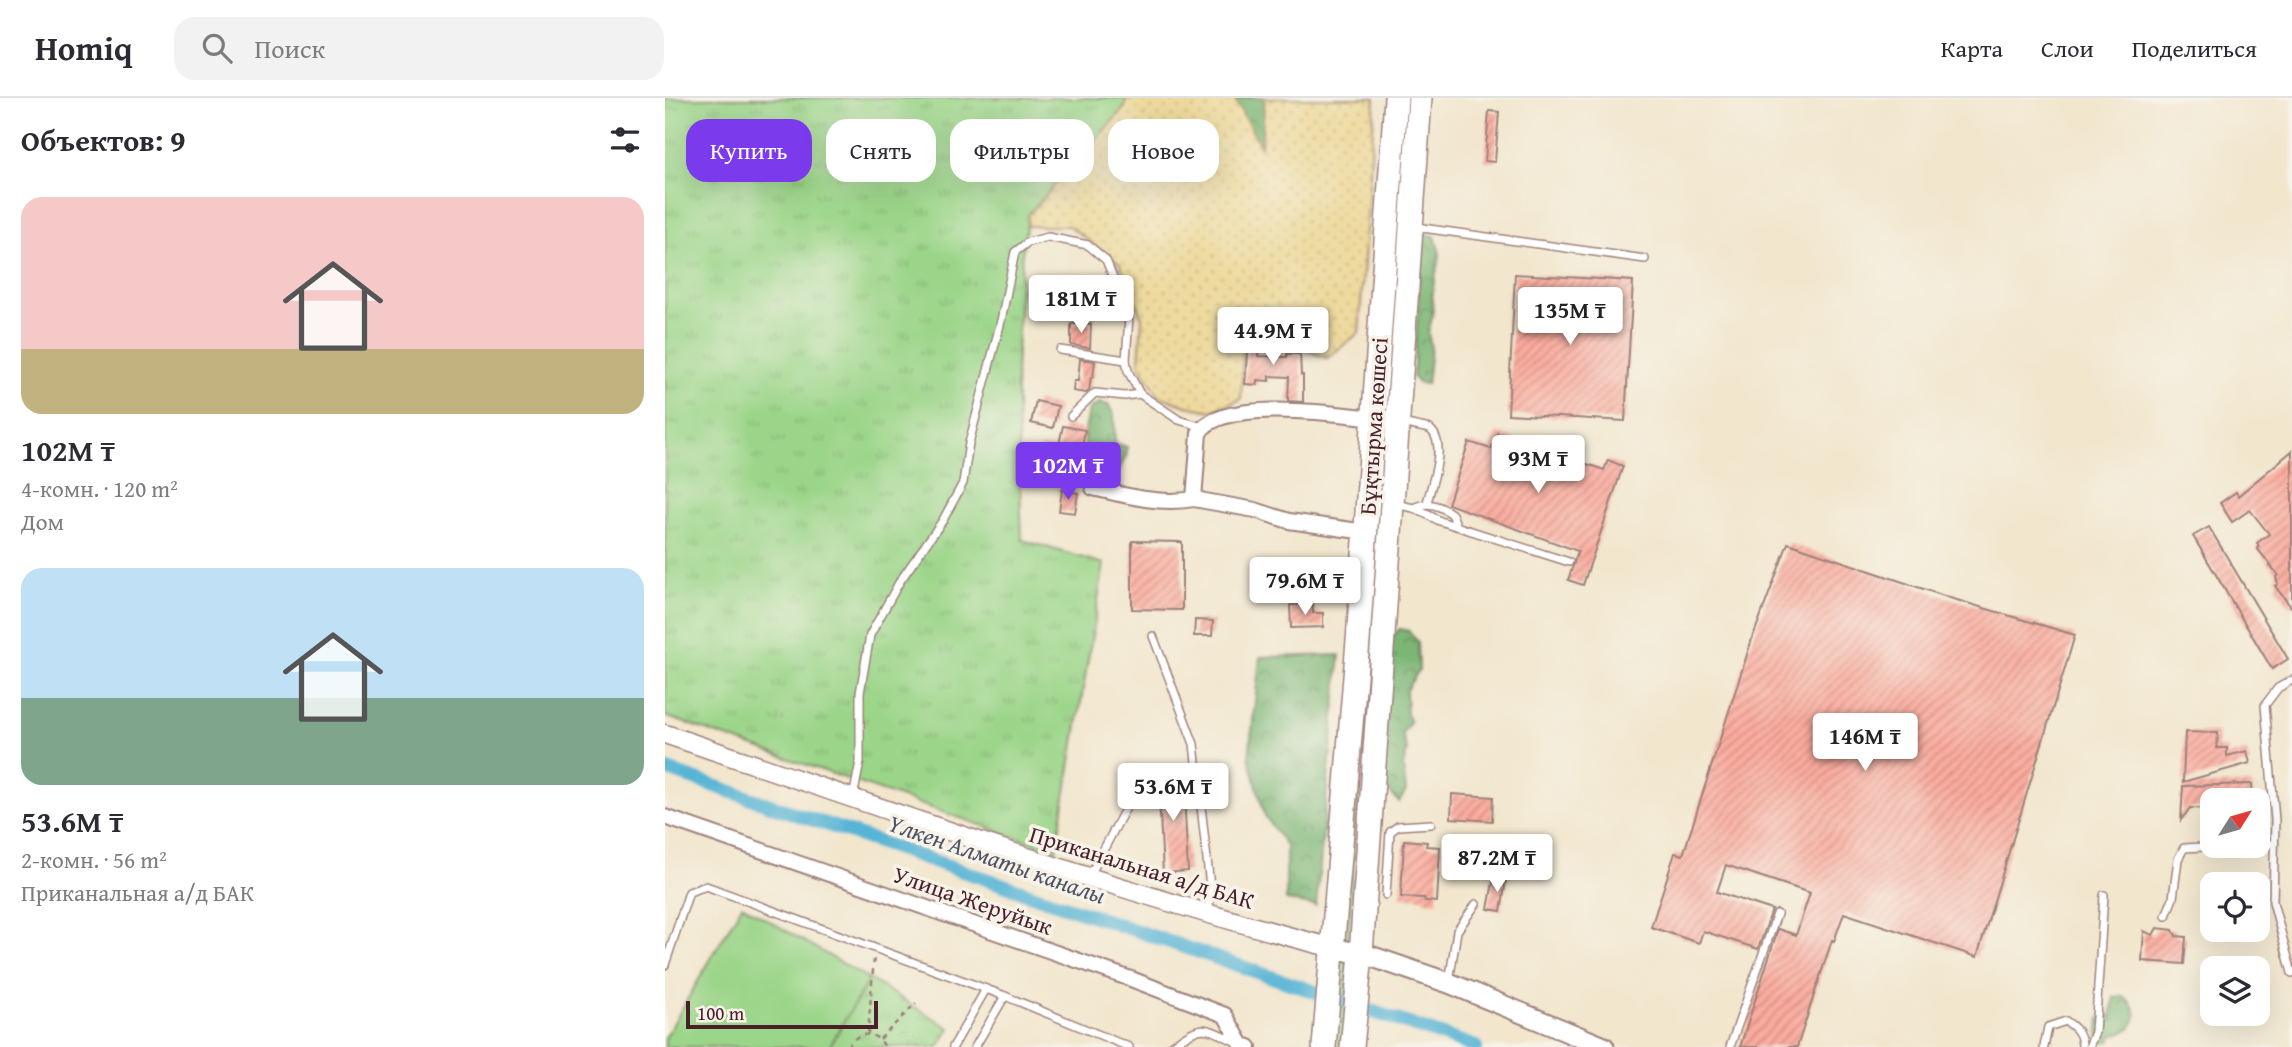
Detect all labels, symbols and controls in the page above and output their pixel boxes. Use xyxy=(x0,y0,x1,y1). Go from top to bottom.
search box xyxy=(174,17,664,80)
text: Homiq xyxy=(35,24,132,72)
icon: search xyxy=(198,29,236,67)
text: Поиск xyxy=(254,29,325,68)
text: Карта xyxy=(1941,31,2003,66)
text: Слои xyxy=(2041,31,2094,66)
text: Поделиться xyxy=(2132,31,2257,66)
text: Объектов: 9 xyxy=(21,118,185,162)
chip: Купить xyxy=(686,119,812,182)
chip: Снять xyxy=(826,119,936,182)
chip: Фильтры xyxy=(950,119,1094,182)
chip: Новое xyxy=(1108,119,1219,182)
icon: filters xyxy=(606,121,644,159)
icon: home xyxy=(270,243,396,369)
pin: 181M ₸ xyxy=(1024,275,1138,335)
text: 181M ₸ xyxy=(1045,281,1117,314)
pin: 135M ₸ xyxy=(1513,288,1627,347)
text: 135M ₸ xyxy=(1534,293,1606,326)
pin: 44.9M ₸ xyxy=(1208,308,1338,367)
text: 44.9M ₸ xyxy=(1233,313,1313,346)
street label: Бұқтырма көшесі xyxy=(1350,336,1396,516)
text: 102M ₸ xyxy=(21,428,116,472)
pin: 93M ₸ xyxy=(1489,436,1587,495)
text: 93M ₸ xyxy=(1508,441,1568,474)
pin: 102M ₸ xyxy=(1011,442,1125,502)
text: 102M ₸ xyxy=(1032,448,1104,481)
text: 4-комн. · 120 m² xyxy=(21,472,178,505)
text: Дом xyxy=(21,505,64,538)
pin: 79.6M ₸ xyxy=(1240,558,1370,617)
text: 79.6M ₸ xyxy=(1265,563,1345,596)
icon: home xyxy=(270,614,396,740)
pin: 146M ₸ xyxy=(1808,714,1922,773)
text: 146M ₸ xyxy=(1829,719,1901,752)
pin: 53.6M ₸ xyxy=(1108,764,1238,823)
text: 53.6M ₸ xyxy=(1133,769,1213,802)
north arrow xyxy=(2200,788,2270,858)
map controls xyxy=(2200,788,2270,1026)
text: 53.6M ₸ xyxy=(21,799,124,843)
water label: Үлкен Алматы каналы xyxy=(884,805,1110,913)
street label: Приканальная а/д БАК xyxy=(1026,817,1258,917)
pin: 87.2M ₸ xyxy=(1432,834,1562,894)
text: 87.2M ₸ xyxy=(1457,840,1537,873)
text: 2-комн. · 56 m² xyxy=(21,843,167,876)
street label: Улица Жеруйык xyxy=(889,857,1057,943)
button: locate xyxy=(2200,872,2270,942)
text: Приканальная а/д БАК xyxy=(21,876,254,909)
button: layers xyxy=(2200,956,2270,1026)
scale bar xyxy=(686,998,879,1030)
text: 100 m xyxy=(697,999,744,1027)

